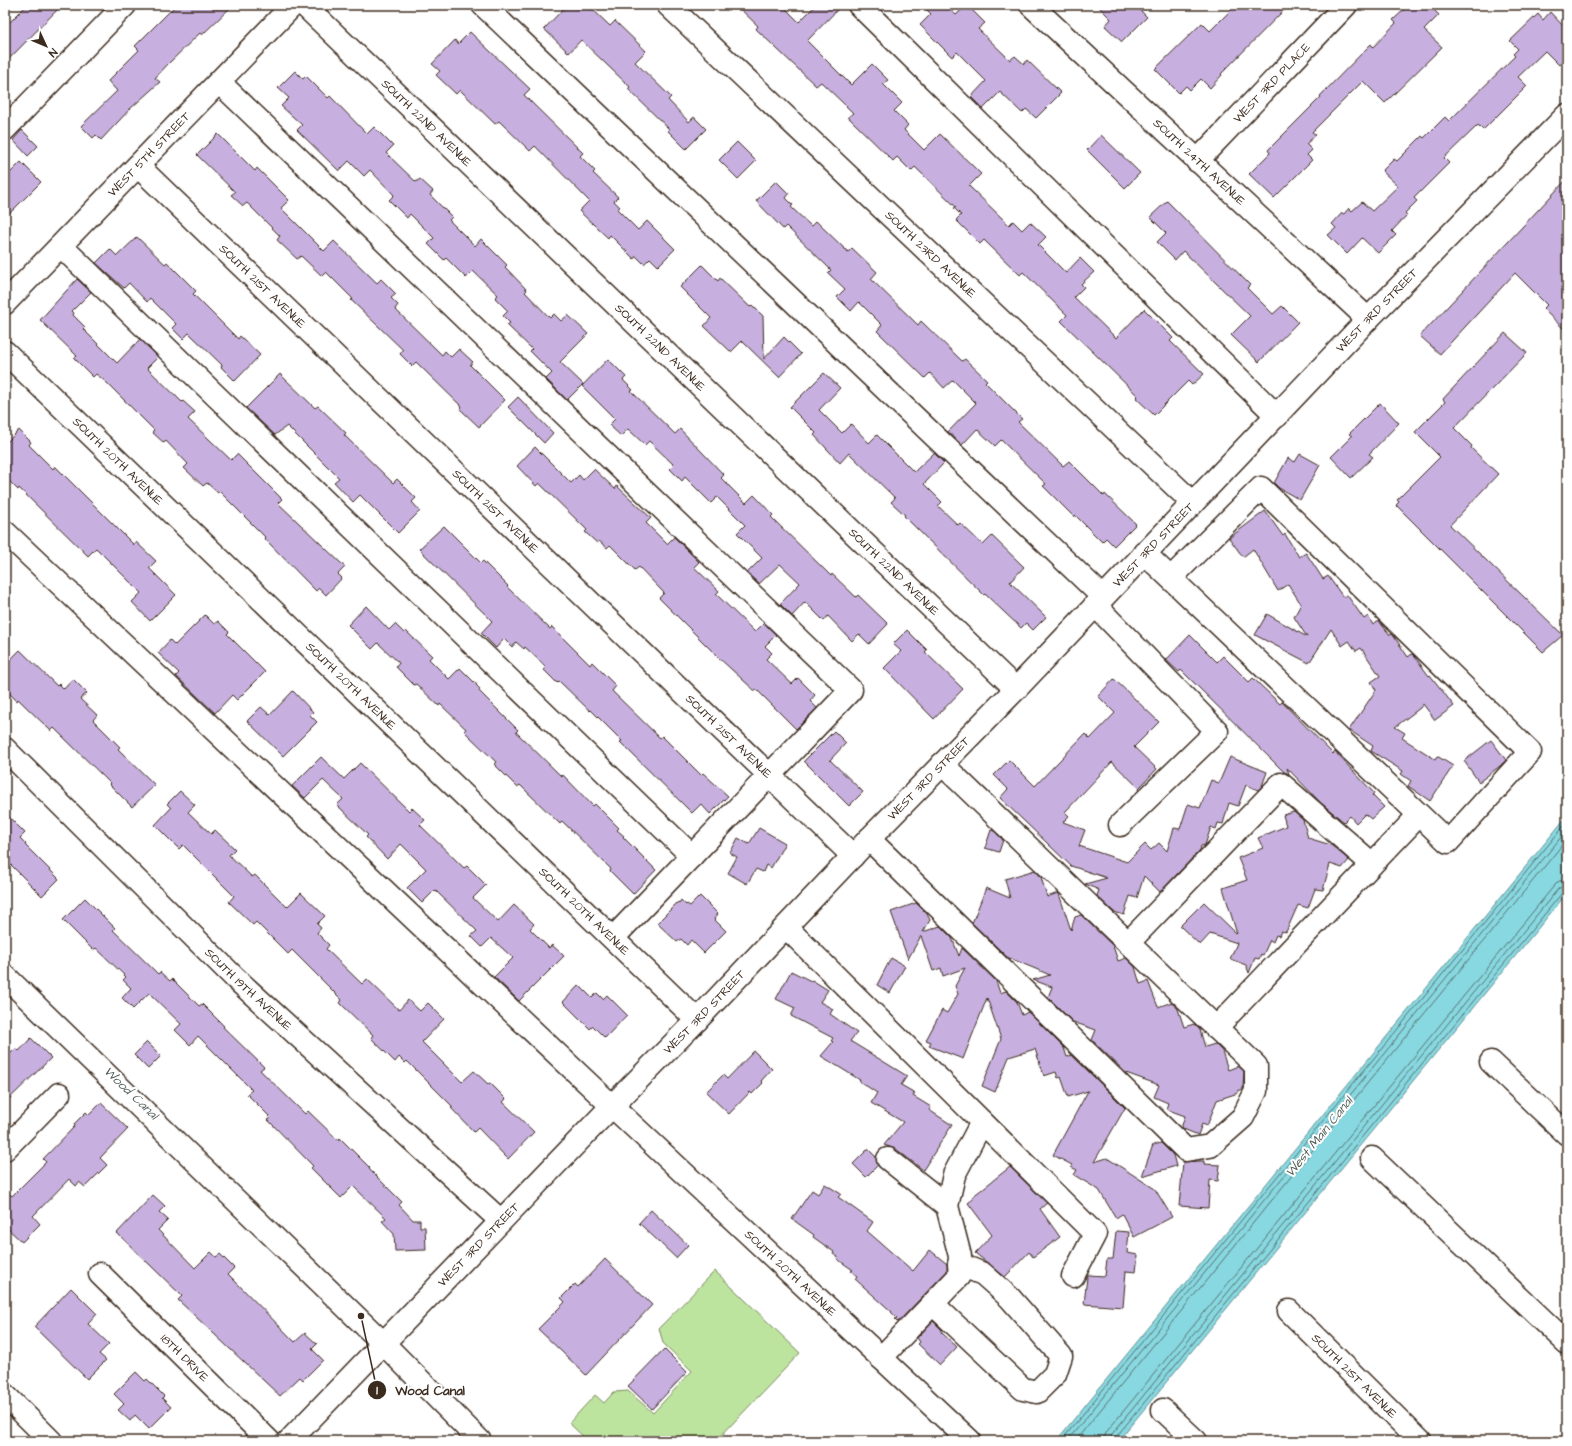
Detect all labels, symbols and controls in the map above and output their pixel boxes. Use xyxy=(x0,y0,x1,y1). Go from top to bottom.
north arrow xyxy=(26,26,66,66)
street label: WEST 3RD PLACE xyxy=(1229,39,1314,127)
text: N xyxy=(45,45,61,60)
street label: SOUTH 22ND AVENUE xyxy=(378,75,476,170)
street label: WEST 5TH STREET xyxy=(104,108,194,200)
street label: SOUTH 24TH AVENUE xyxy=(1149,115,1249,209)
street label: SOUTH 23RD AVENUE xyxy=(881,207,980,302)
street label: SOUTH 21ST AVENUE xyxy=(215,240,309,332)
street label: WEST 3RD STREET xyxy=(1332,264,1422,356)
street label: SOUTH 22ND AVENUE xyxy=(611,300,709,395)
street label: SOUTH 20TH AVENUE xyxy=(69,413,167,509)
street label: SOUTH 21ST AVENUE xyxy=(449,465,543,557)
street label: WEST 3RD STREET xyxy=(1109,498,1198,591)
street label: SOUTH 22ND AVENUE xyxy=(845,524,943,619)
street label: SOUTH 20TH AVENUE xyxy=(302,638,400,734)
street label: SOUTH 21ST AVENUE xyxy=(682,690,776,782)
street label: WEST 3RD STREET xyxy=(884,732,974,824)
street label: SOUTH 20TH AVENUE xyxy=(535,863,633,959)
street label: SOUTH 19TH AVENUE xyxy=(201,944,296,1034)
street label: WEST 3RD STREET xyxy=(659,966,749,1058)
water label: Wood Canal xyxy=(100,1062,164,1125)
water label: West Main Canal xyxy=(1281,1092,1358,1181)
street label: WEST 3RD STREET xyxy=(434,1198,524,1290)
street label: SOUTH 20TH AVENUE xyxy=(741,1226,840,1320)
street label: 18TH DRIVE xyxy=(157,1330,213,1385)
street label: SOUTH 21ST AVENUE xyxy=(1308,1330,1401,1422)
callout: Wood Canal xyxy=(367,1377,472,1402)
text: 1 xyxy=(376,1382,378,1399)
text: Wood Canal xyxy=(394,1382,465,1400)

